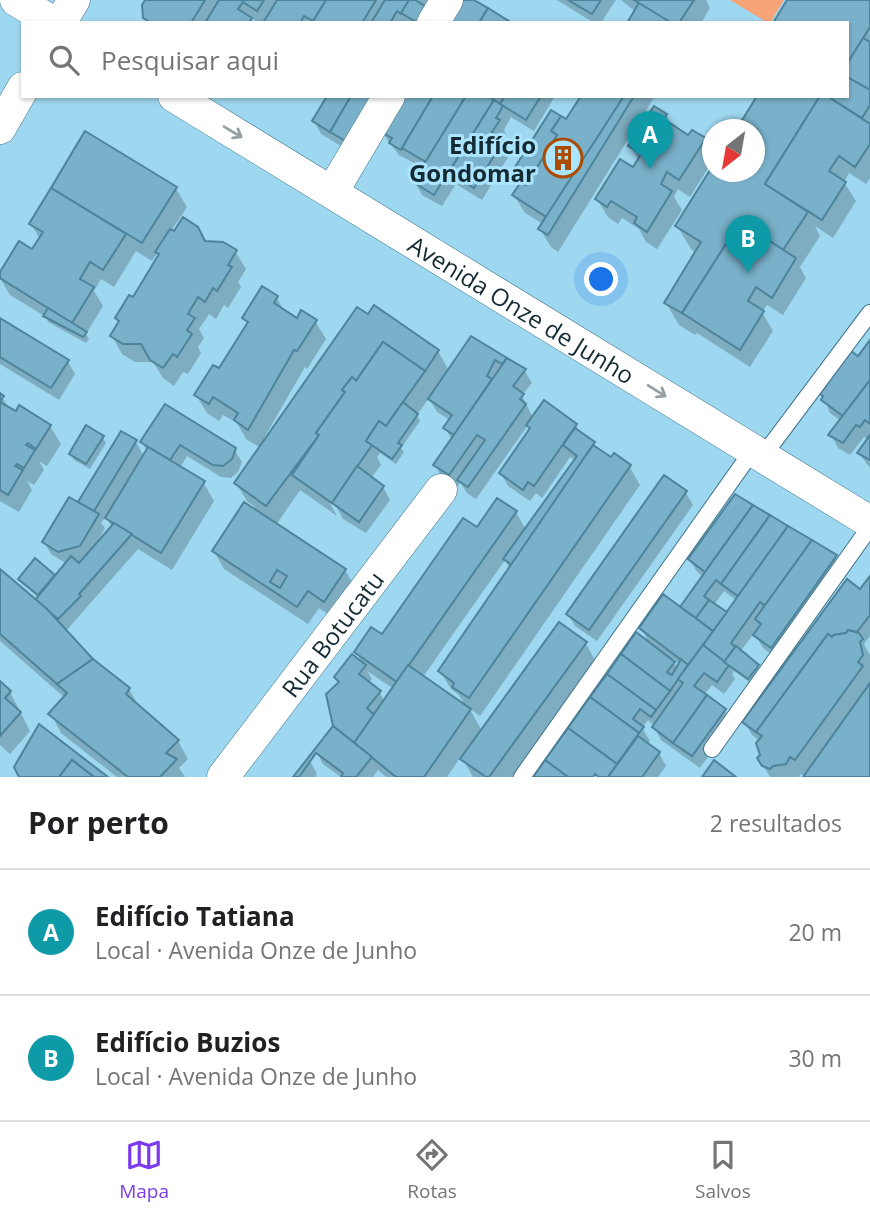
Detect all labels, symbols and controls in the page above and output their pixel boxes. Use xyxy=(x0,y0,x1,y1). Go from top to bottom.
search box xyxy=(21,21,849,98)
icon: search xyxy=(45,41,83,79)
text: Pesquisar aqui xyxy=(101,42,279,78)
pin: A xyxy=(627,111,673,169)
north arrow xyxy=(702,119,765,182)
one-way arrow xyxy=(222,125,242,139)
place label: Edifício Gondomar xyxy=(409,128,536,189)
building icon: Edifício Gondomar xyxy=(542,137,584,179)
pin: B xyxy=(725,215,771,273)
street label: Avenida Onze de Junho xyxy=(403,227,641,391)
your location xyxy=(584,262,618,296)
one-way arrow xyxy=(646,385,666,399)
street label: Rua Botucatu xyxy=(273,564,391,704)
text: Por perto xyxy=(28,802,169,843)
text: 2 resultados xyxy=(710,807,842,839)
text: Edifício Tatiana xyxy=(95,898,295,934)
text: A xyxy=(43,916,59,948)
text: 20 m xyxy=(788,916,842,948)
text: Local · Avenida Onze de Junho xyxy=(95,934,417,966)
text: Edifício Buzios xyxy=(95,1024,280,1060)
text: B xyxy=(43,1042,59,1074)
text: 30 m xyxy=(788,1042,842,1074)
text: Local · Avenida Onze de Junho xyxy=(95,1060,417,1092)
tab: Mapa xyxy=(119,1136,169,1204)
tab: Rotas xyxy=(407,1136,457,1204)
tab: Salvos xyxy=(695,1136,751,1204)

